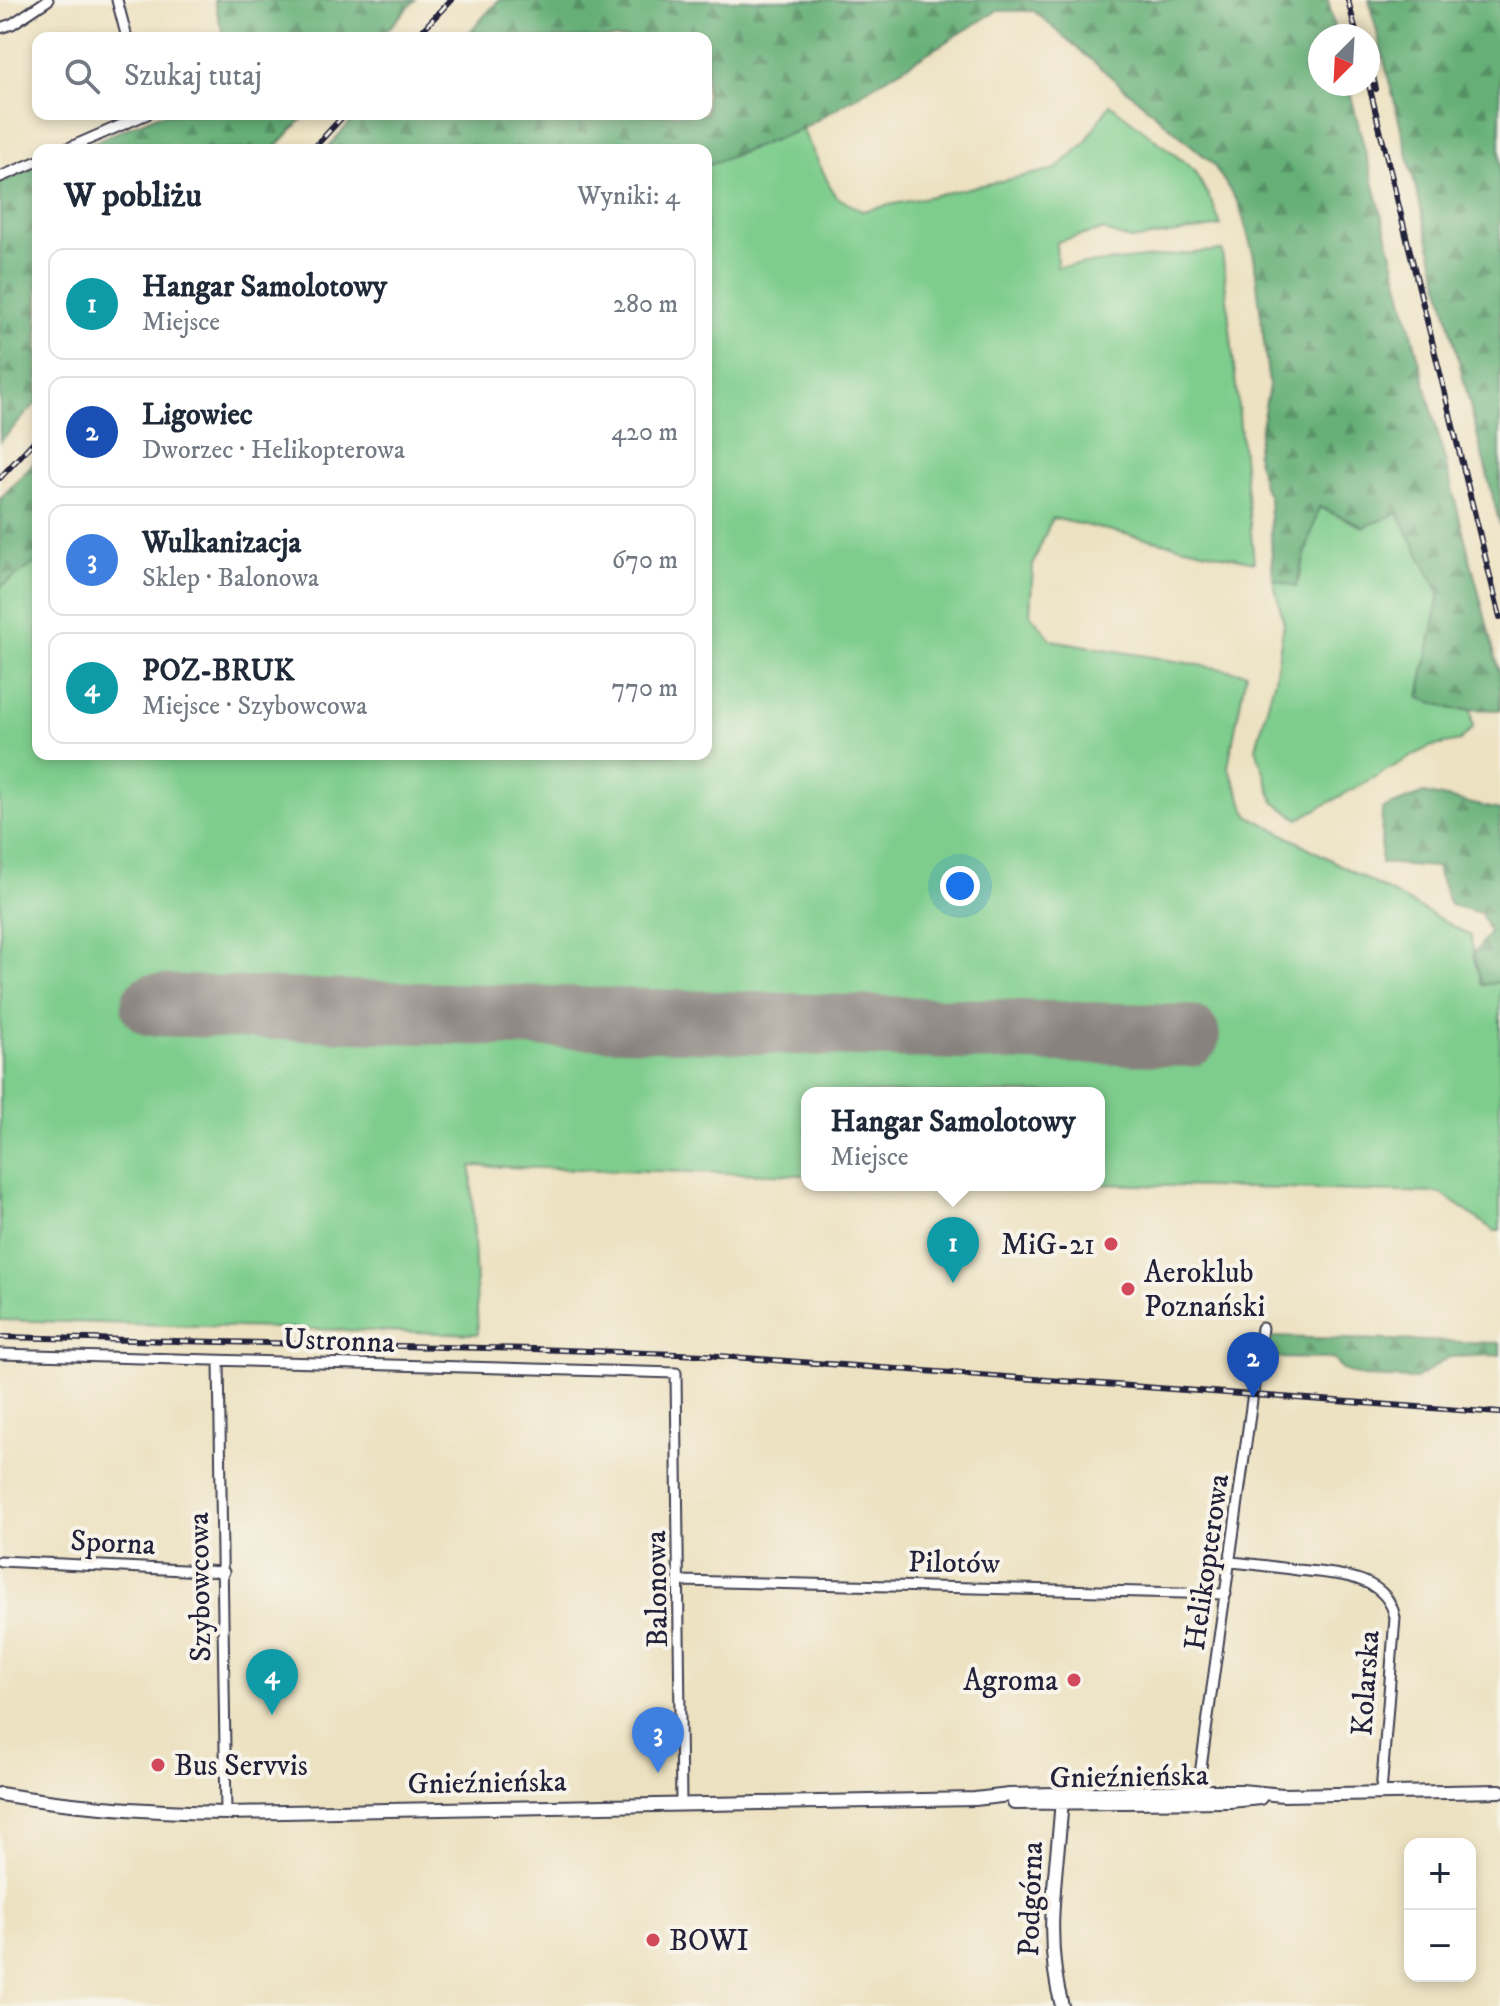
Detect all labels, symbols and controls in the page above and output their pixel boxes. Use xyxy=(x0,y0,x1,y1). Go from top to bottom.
north arrow xyxy=(1308,24,1380,96)
search box xyxy=(32,32,712,120)
icon: search xyxy=(60,54,104,98)
text: Szukaj tutaj xyxy=(124,58,262,95)
text: W pobliżu xyxy=(64,175,202,217)
text: Wyniki: 4 xyxy=(577,180,680,213)
text: Hangar Samolotowy xyxy=(142,269,387,306)
text: 1 xyxy=(87,288,97,321)
text: 280 m xyxy=(613,288,678,321)
text: Miejsce xyxy=(142,306,220,339)
text: Ligowiec xyxy=(142,397,253,434)
text: 2 xyxy=(86,416,98,449)
text: 420 m xyxy=(611,416,678,449)
text: Dworzec · Helikopterowa xyxy=(142,434,405,467)
text: Wulkanizacja xyxy=(142,525,301,562)
text: 3 xyxy=(87,544,97,577)
text: 670 m xyxy=(612,544,678,577)
text: Sklep · Balonowa xyxy=(142,562,319,595)
text: POZ-BRUK xyxy=(142,653,295,690)
text: 4 xyxy=(85,672,99,705)
text: 770 m xyxy=(612,672,678,705)
text: Miejsce · Szybowcowa xyxy=(142,690,367,723)
your location xyxy=(940,866,980,906)
popup xyxy=(801,1087,1105,1191)
text: Hangar Samolotowy xyxy=(830,1104,1076,1141)
text: Miejsce xyxy=(830,1141,909,1174)
pin: 1 xyxy=(927,1217,979,1283)
place label: MiG-21 xyxy=(1001,1227,1095,1264)
marker: MiG-21 xyxy=(1102,1235,1120,1253)
place label: Aeroklub Poznański xyxy=(1144,1255,1265,1326)
marker: Aeroklub Poznański xyxy=(1119,1280,1137,1298)
street label: Ustronna xyxy=(282,1321,396,1362)
pin: 2 xyxy=(1227,1332,1279,1398)
street label: Helikopterowa xyxy=(1177,1471,1238,1653)
street label: Szybowcowa xyxy=(181,1512,220,1662)
street label: Sporna xyxy=(70,1523,157,1564)
street label: Balonowa xyxy=(638,1530,677,1648)
street label: Pilotów xyxy=(908,1544,1000,1583)
street label: Kolarska xyxy=(1344,1629,1389,1737)
pin: 4 xyxy=(246,1649,298,1715)
place label: Agroma xyxy=(963,1663,1058,1700)
marker: Agroma xyxy=(1065,1671,1083,1689)
pin: 3 xyxy=(632,1707,684,1773)
place label: Bus Servvis xyxy=(174,1748,308,1785)
marker: Bus Servvis xyxy=(149,1756,167,1774)
street label: Gnieźnieńska xyxy=(1049,1758,1209,1797)
street label: Gnieźnieńska xyxy=(407,1764,567,1803)
map controls xyxy=(1404,1838,1476,1982)
button: + xyxy=(1404,1838,1476,1910)
street label: Podgórna xyxy=(1011,1841,1052,1957)
button: − xyxy=(1404,1910,1476,1982)
place label: BOWI xyxy=(669,1923,749,1960)
marker: BOWI xyxy=(644,1931,662,1949)

